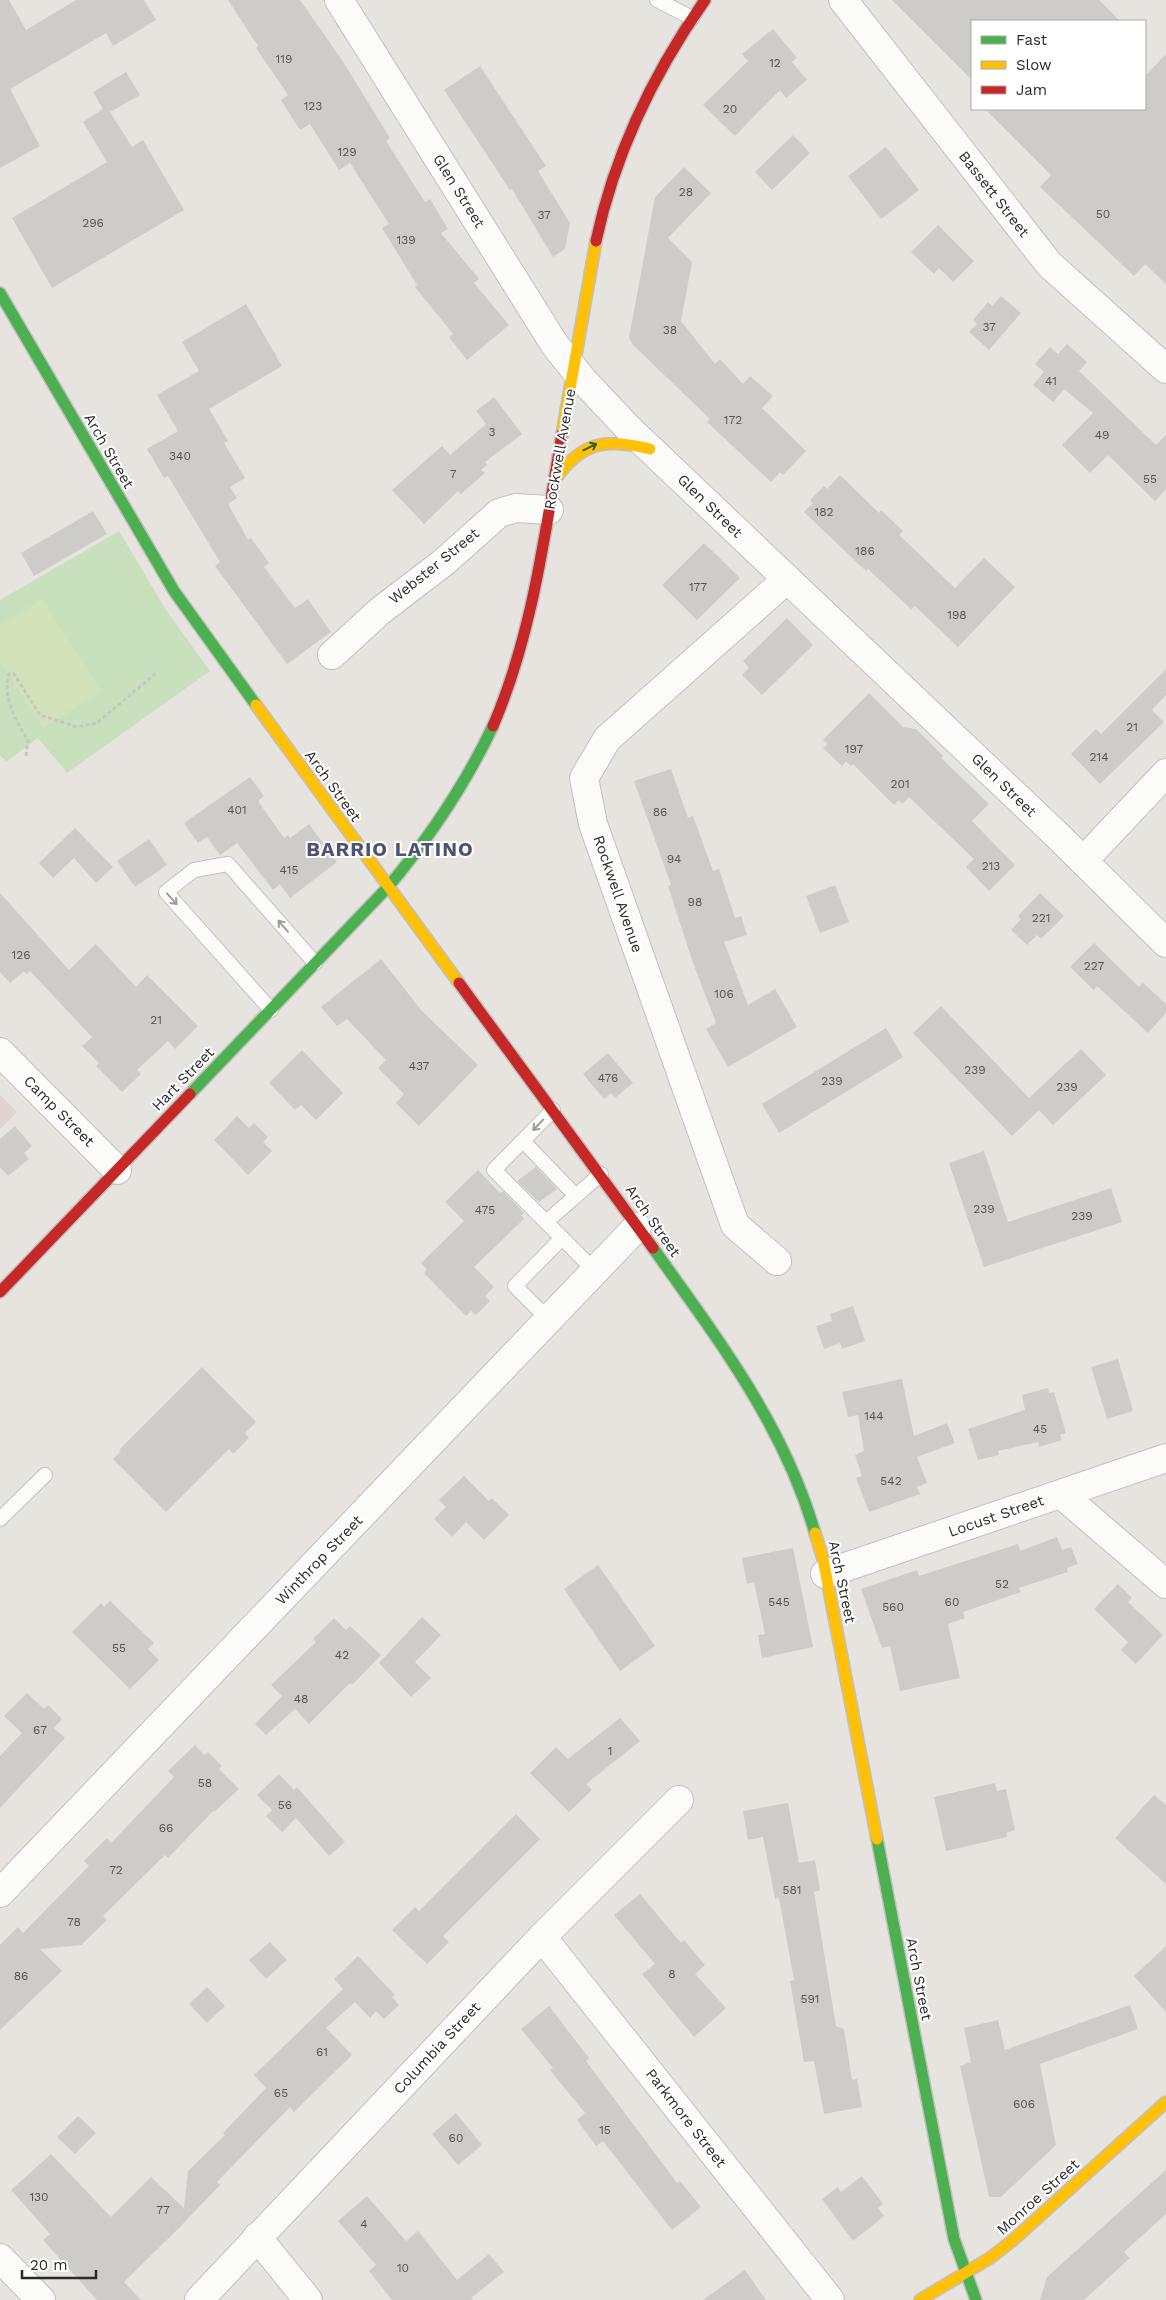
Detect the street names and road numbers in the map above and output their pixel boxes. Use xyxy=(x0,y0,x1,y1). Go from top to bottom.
street label: Bassett Street xyxy=(955,147,1034,241)
street label: Glen Street xyxy=(429,151,489,232)
street label: Rockwell Avenue xyxy=(540,387,580,511)
street label: Arch Street xyxy=(80,410,138,492)
street label: Glen Street xyxy=(674,470,747,542)
street label: Webster Street xyxy=(385,524,483,608)
street label: Arch Street xyxy=(301,747,365,826)
street label: Glen Street xyxy=(968,749,1041,821)
street label: Rockwell Avenue xyxy=(589,833,647,955)
street label: Hart Street xyxy=(148,1043,218,1115)
street label: Camp Street xyxy=(20,1072,99,1151)
street label: Arch Street xyxy=(622,1182,685,1261)
street label: Locust Street xyxy=(946,1491,1047,1541)
street label: Winthrop Street xyxy=(272,1511,367,1609)
street label: Arch Street xyxy=(824,1539,860,1626)
street label: Arch Street xyxy=(902,1936,936,2023)
street label: Columbia Street xyxy=(390,1998,485,2098)
street label: Parkmore Street xyxy=(642,2065,731,2172)
street label: Monroe Street xyxy=(993,2155,1083,2239)

